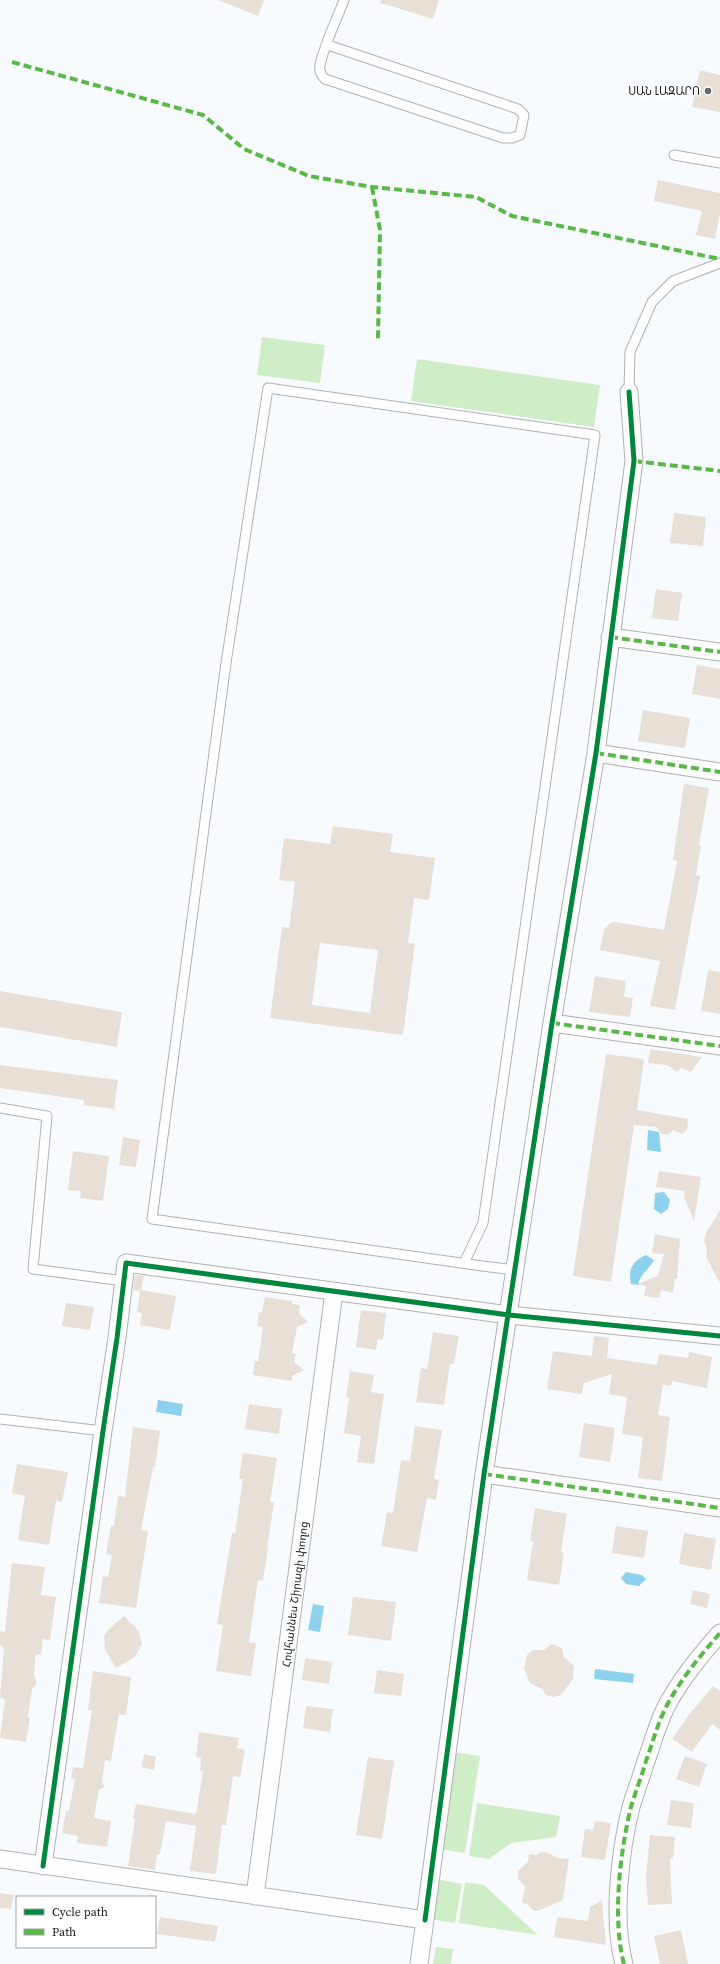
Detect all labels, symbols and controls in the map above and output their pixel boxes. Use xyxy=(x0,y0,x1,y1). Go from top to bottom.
place label: ՍԱՆ ԼԱԶԱՐՈ xyxy=(628,84,700,99)
marker: ՍԱՆ ԼԱԶԱՐՈ xyxy=(703,86,713,96)
street label: Հովհաննես Շիրազի փողոց xyxy=(279,1520,312,1668)
legend xyxy=(16,1896,156,1948)
text: Cycle path xyxy=(52,1904,108,1920)
text: Path xyxy=(52,1924,76,1940)

